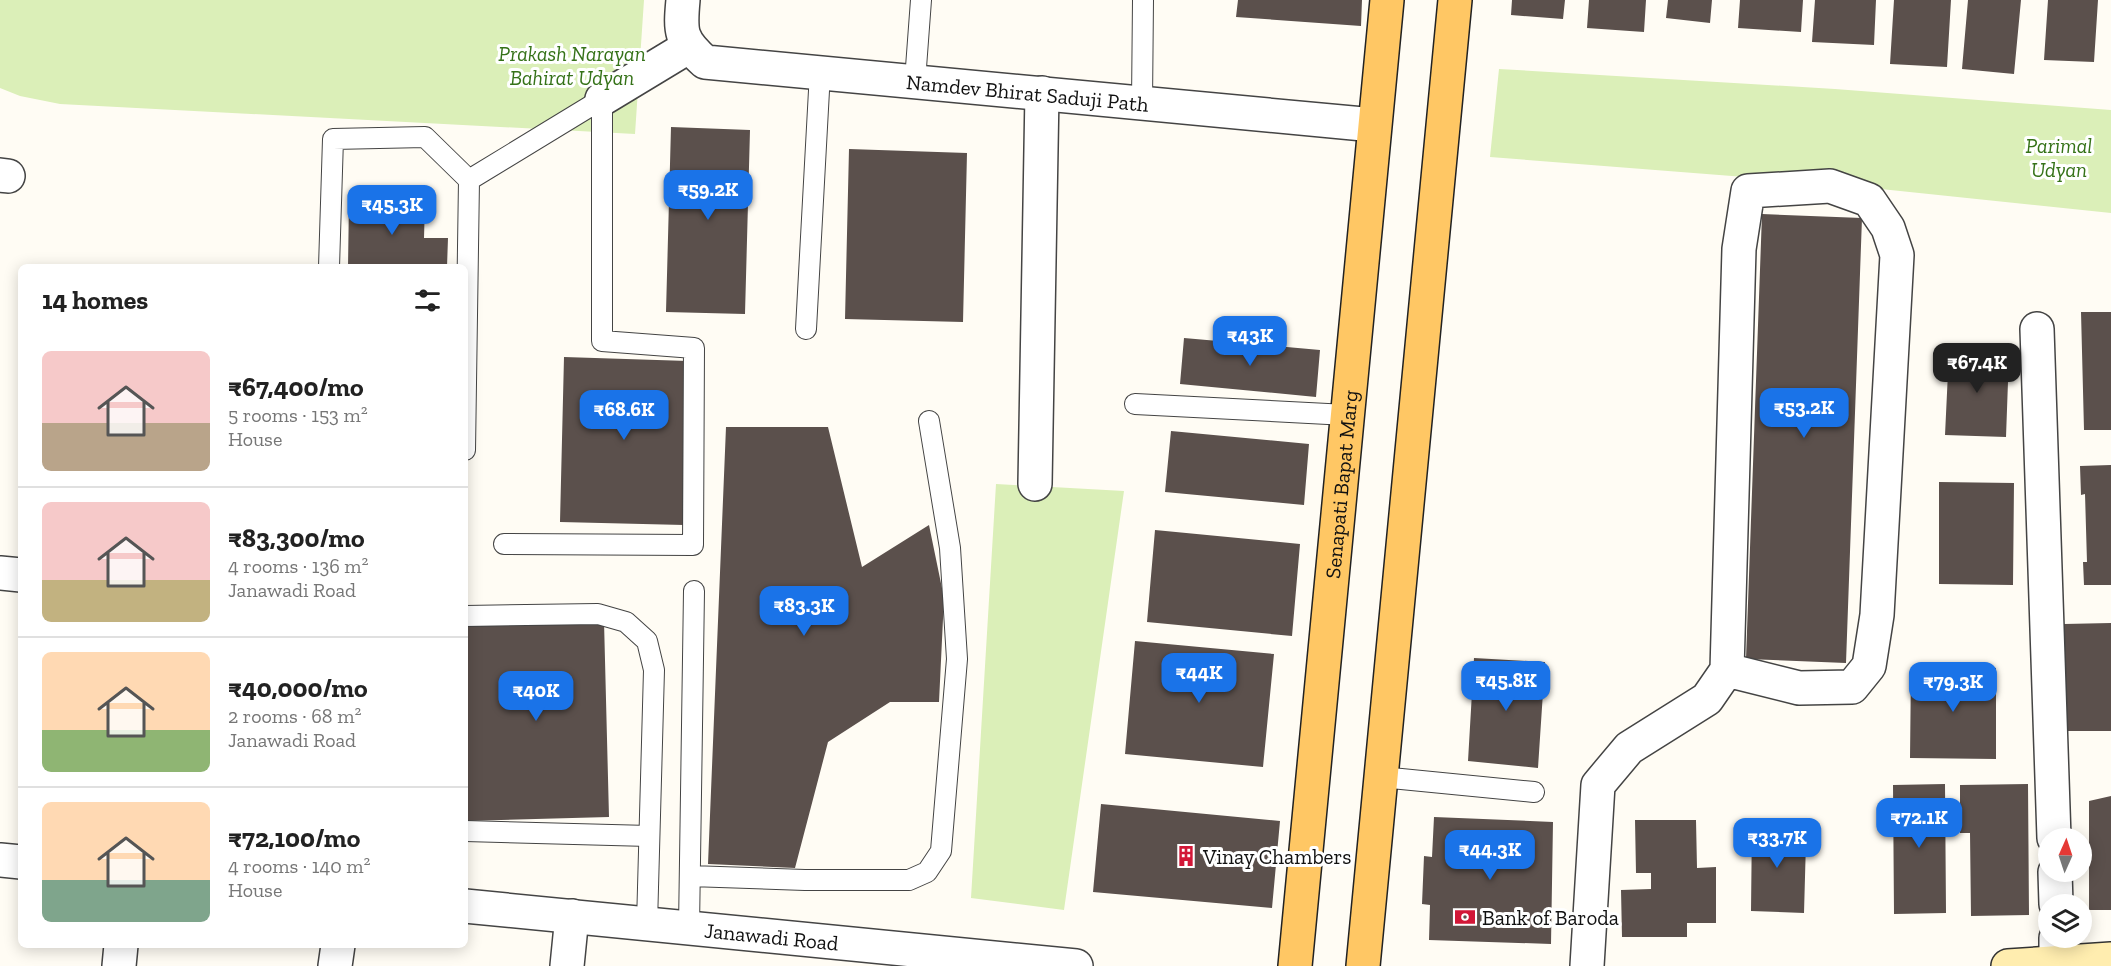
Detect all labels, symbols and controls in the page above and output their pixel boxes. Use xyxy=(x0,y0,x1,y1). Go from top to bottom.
park label: Prakash Narayan Bahirat Udyan xyxy=(498,41,646,90)
street label: Namdev Bhirat Saduji Path xyxy=(905,69,1150,116)
park label: Parimal Udyan xyxy=(2026,133,2092,182)
pin: ₹59.2K xyxy=(659,170,757,221)
text: ₹59.2K xyxy=(678,177,738,201)
pin: ₹45.3K xyxy=(343,185,441,236)
text: ₹45.3K xyxy=(361,192,423,216)
text: 14 homes xyxy=(42,284,148,316)
icon: filters xyxy=(411,284,444,317)
pin: ₹43K xyxy=(1214,316,1286,367)
text: ₹43K xyxy=(1227,323,1273,347)
pin: ₹67.4K xyxy=(1928,343,2026,394)
text: ₹67.4K xyxy=(1947,350,2007,374)
text: ₹67,400/mo xyxy=(228,371,364,403)
icon: home xyxy=(90,375,162,447)
street label: Senapati Bapat Marg xyxy=(1319,388,1362,580)
pin: ₹53.2K xyxy=(1755,388,1853,439)
pin: ₹68.6K xyxy=(575,390,673,441)
text: ₹53.2K xyxy=(1774,395,1834,419)
text: ₹68.6K xyxy=(594,397,654,421)
text: 5 rooms · 153 m² xyxy=(228,403,368,427)
text: House xyxy=(228,427,282,451)
text: ₹83,300/mo xyxy=(228,522,365,554)
icon: home xyxy=(90,526,162,598)
text: 4 rooms · 136 m² xyxy=(228,554,369,578)
text: Janawadi Road xyxy=(228,578,356,602)
pin: ₹83.3K xyxy=(755,586,853,637)
text: ₹83.3K xyxy=(774,593,834,617)
pin: ₹44K xyxy=(1163,653,1235,704)
text: ₹44K xyxy=(1175,660,1223,684)
pin: ₹45.8K xyxy=(1457,661,1555,712)
pin: ₹79.3K xyxy=(1904,662,2002,713)
text: ₹45.8K xyxy=(1475,668,1537,692)
text: ₹79.3K xyxy=(1923,669,1983,693)
pin: ₹40K xyxy=(500,671,572,722)
text: ₹40,000/mo xyxy=(228,672,368,704)
icon: home xyxy=(90,676,162,748)
text: ₹40K xyxy=(512,678,560,702)
text: 2 rooms · 68 m² xyxy=(228,704,361,728)
text: Janawadi Road xyxy=(228,728,356,752)
pin: ₹72.1K xyxy=(1870,798,1968,849)
text: ₹72.1K xyxy=(1890,805,1948,829)
pin: ₹33.7K xyxy=(1728,818,1826,869)
text: ₹72,100/mo xyxy=(228,822,360,854)
text: ₹33.7K xyxy=(1747,825,1807,849)
icon: home xyxy=(90,826,162,898)
north arrow xyxy=(2038,828,2092,882)
map controls xyxy=(2038,828,2092,948)
pin: ₹44.3K xyxy=(1441,830,1539,881)
text: ₹44.3K xyxy=(1459,837,1521,861)
building icon: Vinay Chambers xyxy=(1174,844,1198,868)
place label: Vinay Chambers xyxy=(1202,844,1352,869)
text: 4 rooms · 140 m² xyxy=(228,854,370,878)
text: House xyxy=(228,878,282,902)
button: layers xyxy=(2038,894,2092,948)
bank icon: Bank of Baroda xyxy=(1453,905,1477,929)
place label: Bank of Baroda xyxy=(1482,905,1619,930)
street label: Janawadi Road xyxy=(703,917,840,955)

